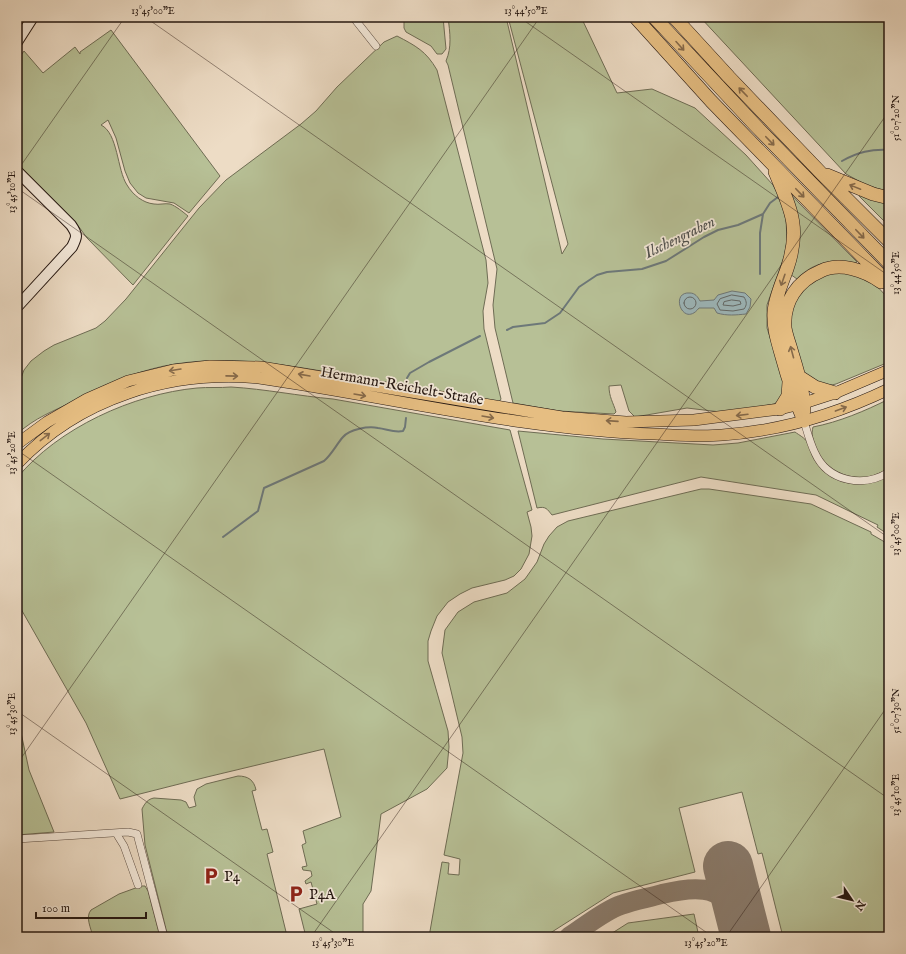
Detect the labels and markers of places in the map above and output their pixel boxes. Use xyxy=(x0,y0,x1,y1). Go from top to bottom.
parking icon: P4 xyxy=(201,866,221,886)
place label: P4 xyxy=(224,867,241,886)
parking icon: P4A xyxy=(286,884,306,904)
place label: P4A xyxy=(309,885,336,904)

